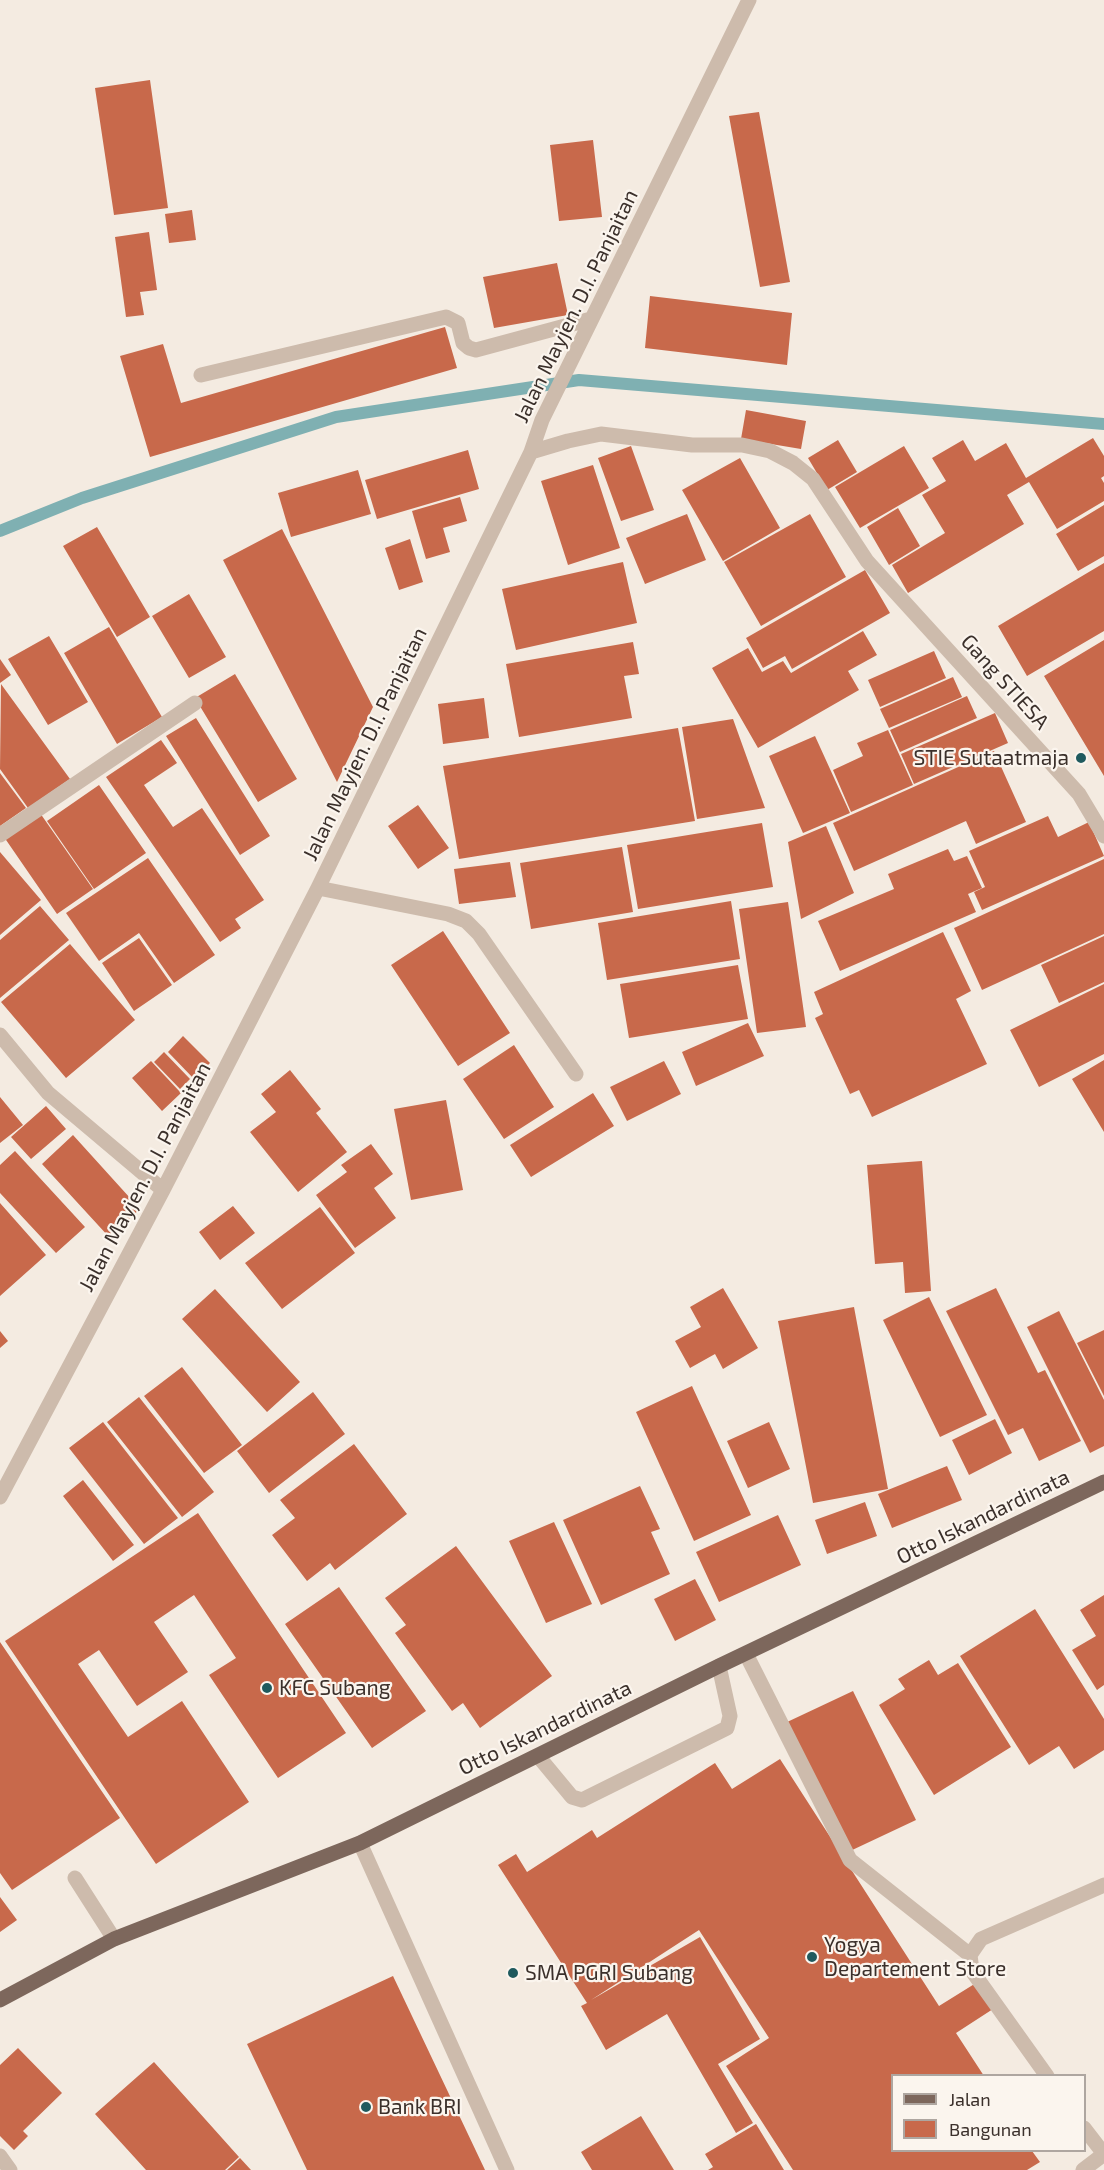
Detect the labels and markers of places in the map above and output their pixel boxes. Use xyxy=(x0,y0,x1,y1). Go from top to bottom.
place label: STIE Sutaatmaja xyxy=(914,745,1069,771)
marker: STIE Sutaatmaja xyxy=(1074,751,1088,765)
place label: KFC Subang xyxy=(279,1675,390,1701)
marker: KFC Subang xyxy=(260,1681,274,1695)
place label: Yogya Departement Store xyxy=(824,1932,1006,1982)
marker: Yogya Departement Store xyxy=(805,1950,819,1964)
place label: SMA PGRI Subang xyxy=(525,1960,693,1986)
marker: SMA PGRI Subang xyxy=(506,1966,520,1980)
place label: Bank BRI xyxy=(378,2094,462,2120)
marker: Bank BRI xyxy=(359,2100,373,2114)

